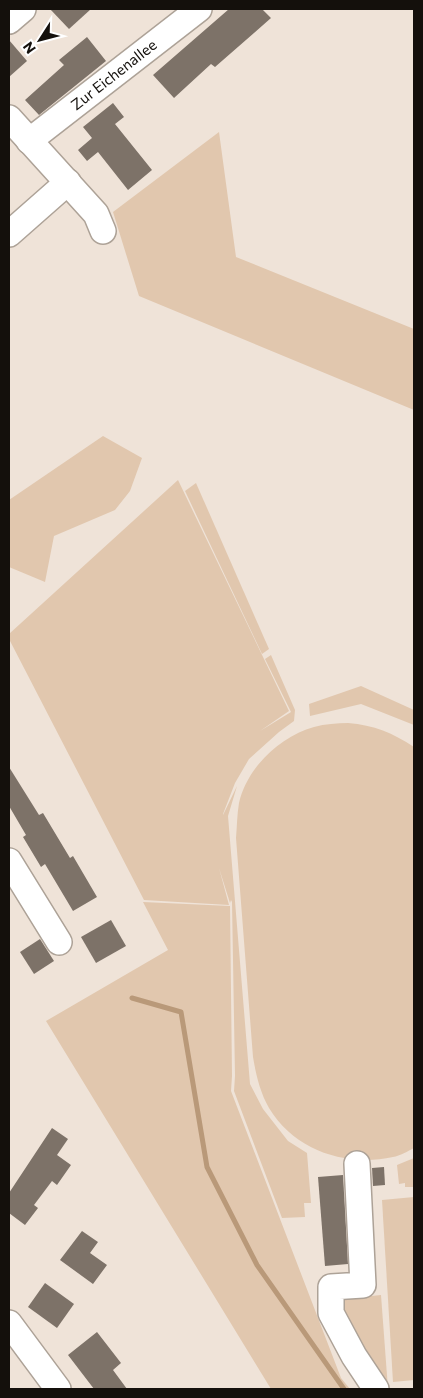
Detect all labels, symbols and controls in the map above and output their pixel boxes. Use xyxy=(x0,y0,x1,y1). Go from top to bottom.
north arrow xyxy=(15,15,65,65)
street label: Zur Eichenallee xyxy=(67,35,160,113)
text: N xyxy=(19,39,39,57)

